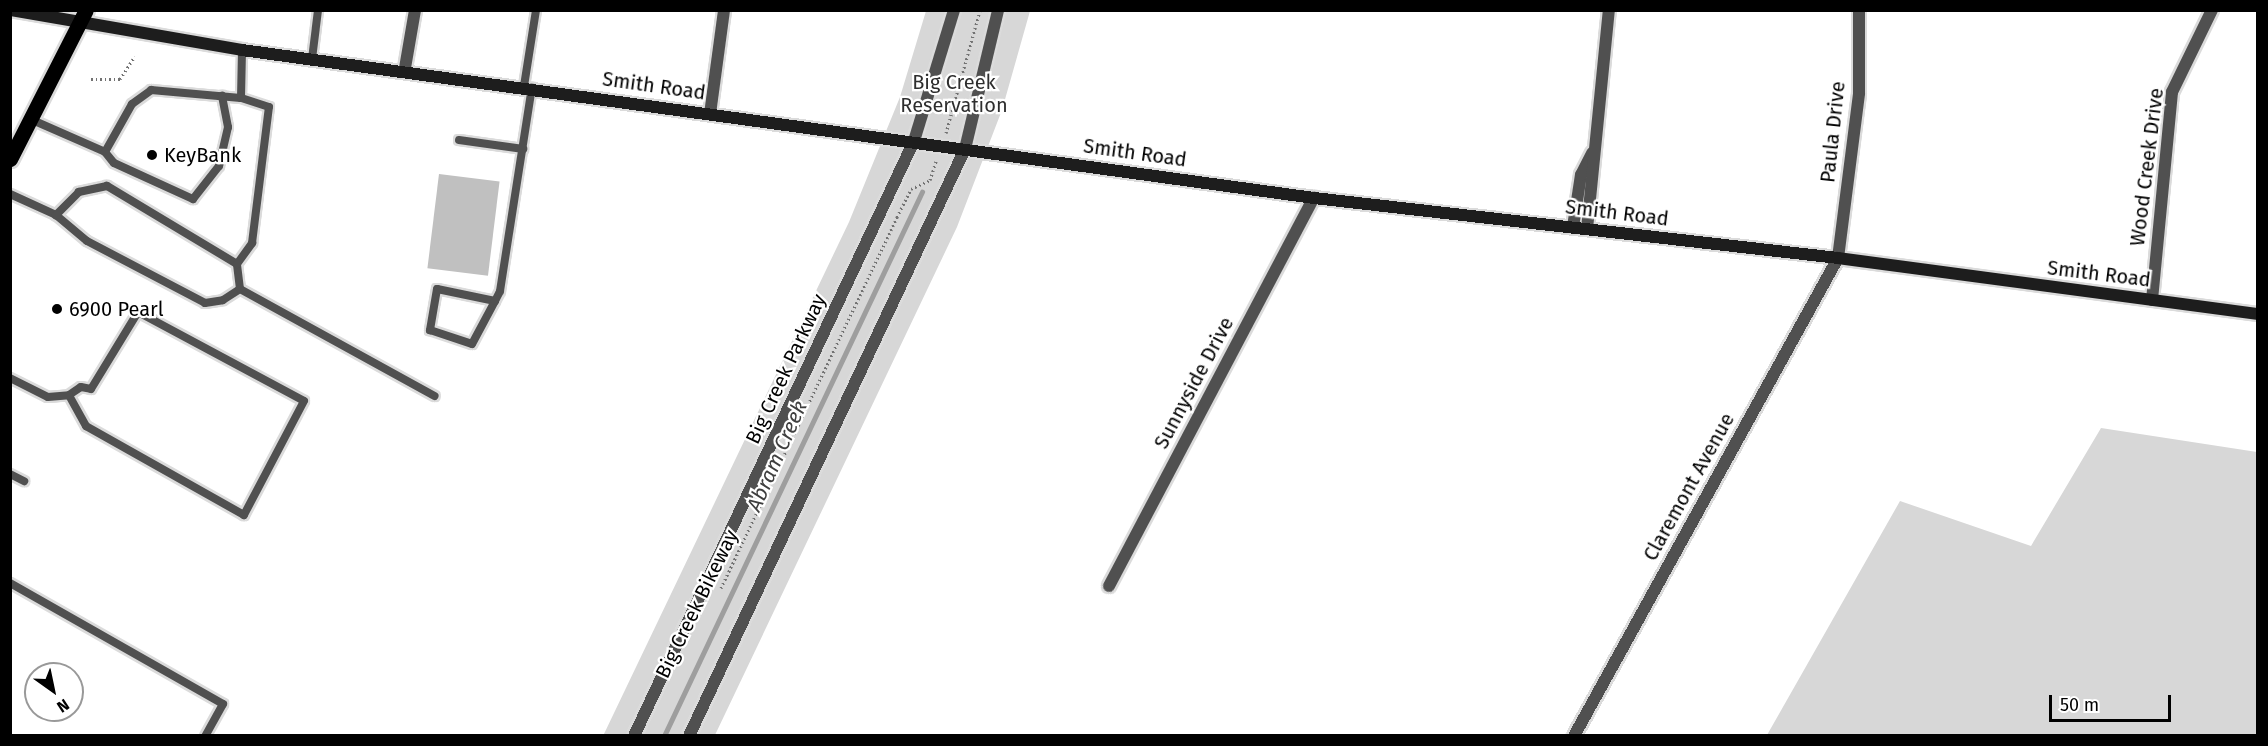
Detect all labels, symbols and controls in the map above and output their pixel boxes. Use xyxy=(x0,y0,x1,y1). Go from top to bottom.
street label: Smith Road xyxy=(601,67,707,105)
park label: Big Creek Reservation xyxy=(900,71,1008,118)
street label: Paula Drive xyxy=(1816,80,1850,184)
street label: Wood Creek Drive xyxy=(2125,87,2169,247)
street label: Smith Road xyxy=(1082,134,1188,172)
place label: KeyBank xyxy=(164,143,241,167)
marker: KeyBank xyxy=(145,148,159,162)
street label: Smith Road xyxy=(1564,195,1670,231)
street label: Smith Road xyxy=(2046,256,2152,292)
street label: Big Creek Parkway xyxy=(741,290,831,448)
place label: 6900 Pearl xyxy=(69,297,164,321)
marker: 6900 Pearl xyxy=(50,302,64,316)
street label: Sunnyside Drive xyxy=(1149,313,1239,453)
water label: Abram Creek xyxy=(741,397,813,515)
street label: Claremont Avenue xyxy=(1638,409,1740,565)
street label: Big Creek Bikeway xyxy=(651,526,743,682)
north arrow xyxy=(24,662,84,722)
scale bar xyxy=(2052,683,2174,721)
text: 50 m xyxy=(2060,694,2099,716)
text: N xyxy=(53,695,73,717)

